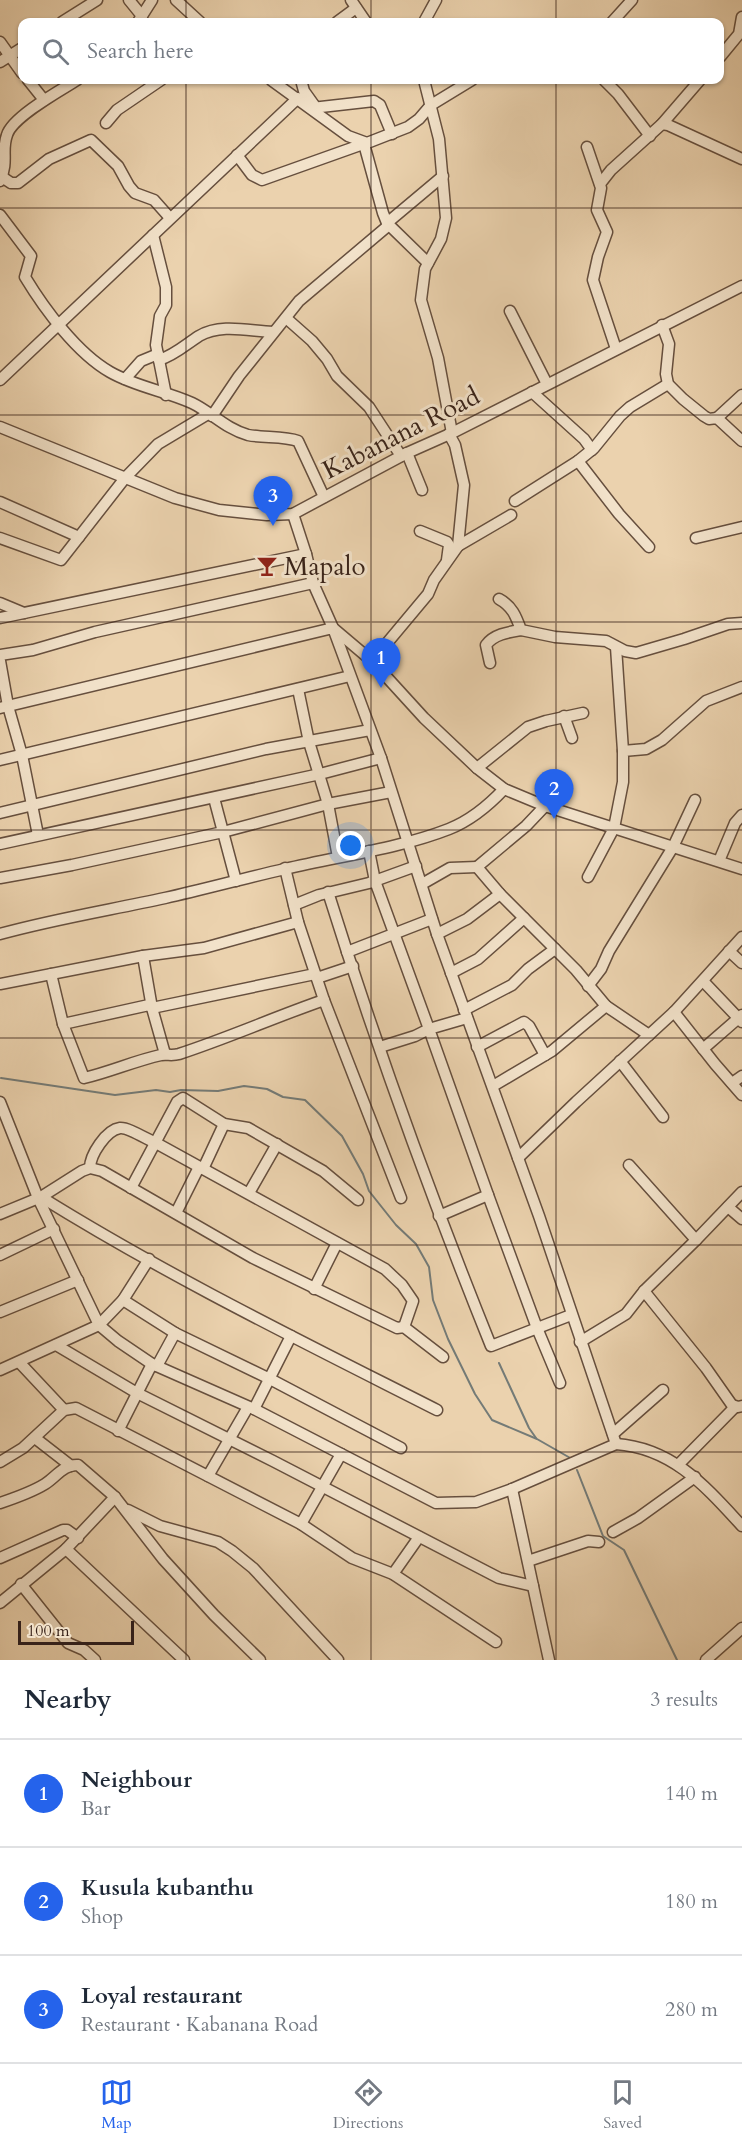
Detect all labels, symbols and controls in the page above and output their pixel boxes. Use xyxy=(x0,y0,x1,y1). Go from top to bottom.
search box xyxy=(18,18,724,84)
icon: search xyxy=(39,35,72,68)
text: Search here xyxy=(87,36,194,66)
street label: Kabanana Road xyxy=(316,378,486,488)
pin: 3 xyxy=(254,476,292,526)
place label: Mapalo xyxy=(284,549,365,584)
bar icon: Mapalo xyxy=(255,554,279,578)
pin: 1 xyxy=(362,638,400,688)
pin: 2 xyxy=(534,770,574,819)
your location xyxy=(336,831,365,860)
scale bar xyxy=(18,1618,134,1646)
text: 100 m xyxy=(27,1620,69,1642)
text: Nearby xyxy=(24,1682,112,1717)
text: 3 results xyxy=(650,1686,718,1713)
text: Neighbour xyxy=(81,1765,192,1795)
text: 1 xyxy=(38,1780,49,1807)
text: 140 m xyxy=(665,1780,718,1807)
text: Bar xyxy=(81,1795,111,1822)
text: Kusula kubanthu xyxy=(81,1873,254,1903)
text: 2 xyxy=(38,1888,49,1915)
text: 180 m xyxy=(665,1888,718,1915)
text: Shop xyxy=(81,1903,123,1930)
text: Loyal restaurant xyxy=(81,1981,242,2011)
text: 3 xyxy=(38,1996,49,2023)
text: 280 m xyxy=(665,1996,718,2023)
text: Restaurant · Kabanana Road xyxy=(81,2011,318,2038)
tab: Map xyxy=(100,2076,133,2134)
tab: Directions xyxy=(333,2076,403,2134)
tab: Saved xyxy=(603,2076,642,2134)

